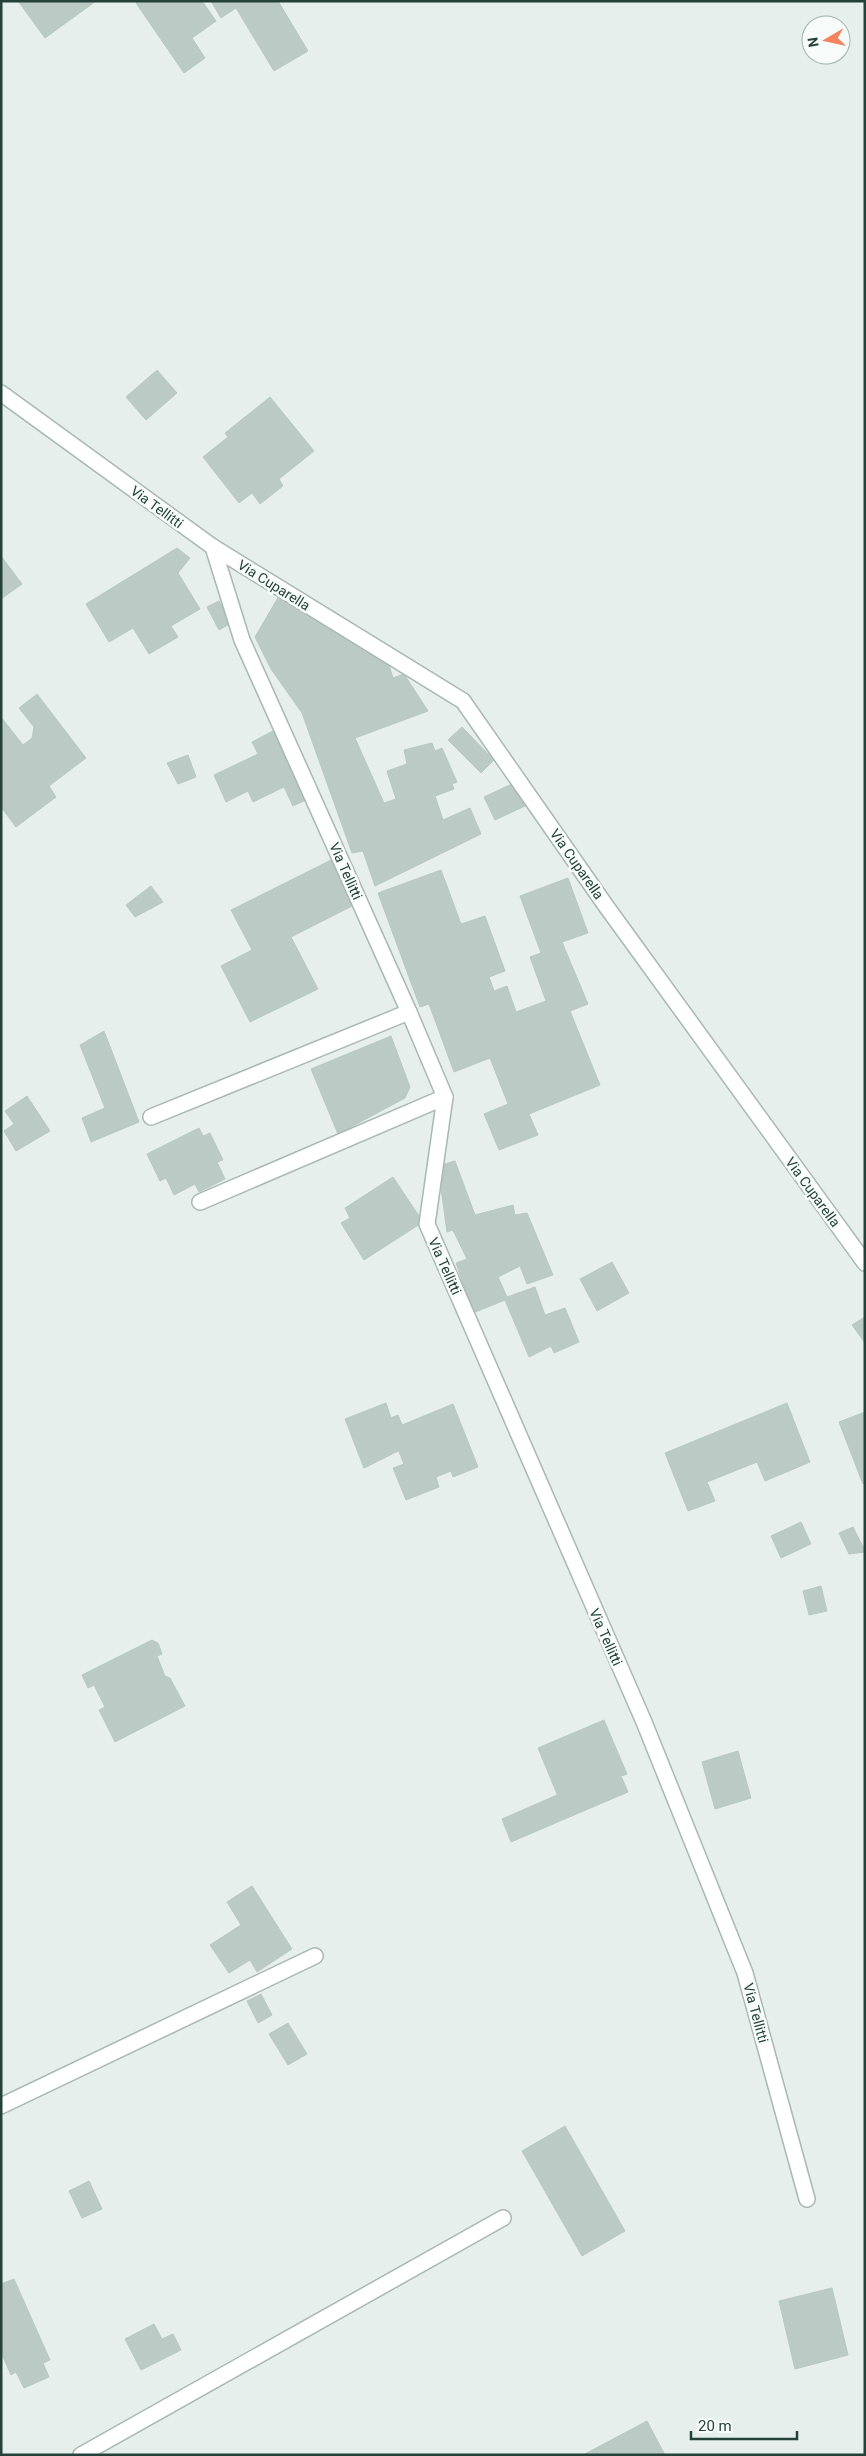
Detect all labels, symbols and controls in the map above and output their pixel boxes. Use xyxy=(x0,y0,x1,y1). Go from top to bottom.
north arrow xyxy=(801,15,851,65)
text: N xyxy=(804,36,822,48)
street label: Via Tellitti xyxy=(128,483,186,531)
street label: Via Cuparella xyxy=(235,556,313,614)
street label: Via Cuparella xyxy=(547,826,607,902)
street label: Via Tellitti xyxy=(326,840,366,902)
street label: Via Cuparella xyxy=(782,1154,844,1230)
street label: Via Tellitti xyxy=(425,1235,465,1297)
street label: Via Tellitti xyxy=(586,1606,626,1668)
street label: Via Tellitti xyxy=(740,1981,772,2045)
scale bar xyxy=(691,2408,797,2440)
text: 20 m xyxy=(698,2417,732,2435)

